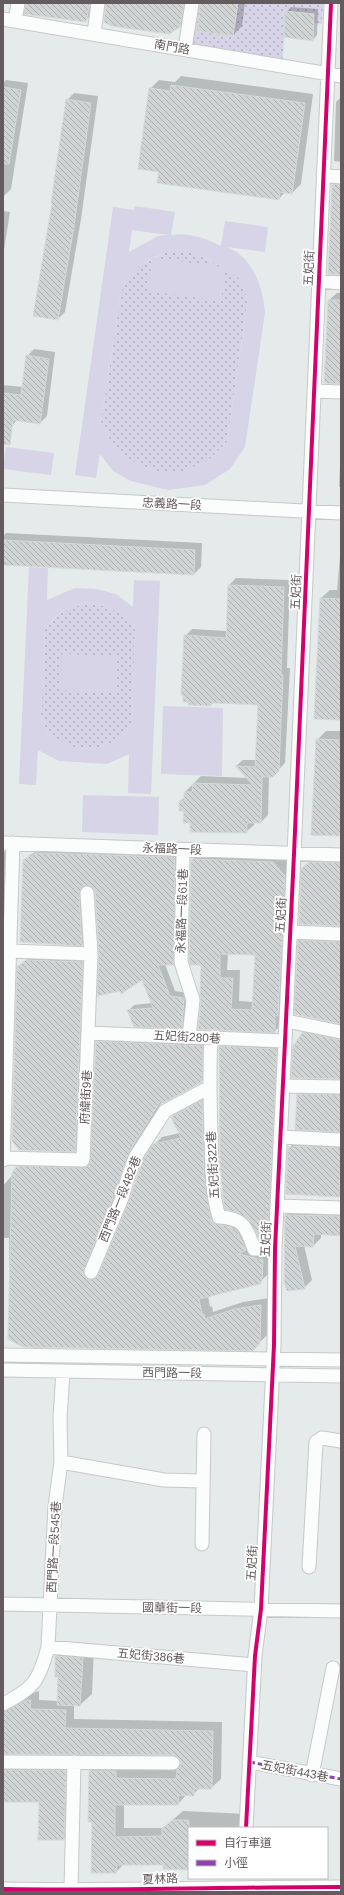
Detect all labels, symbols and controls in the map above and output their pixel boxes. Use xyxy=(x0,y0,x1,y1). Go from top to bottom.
street label: 南門路 xyxy=(153,37,191,57)
street label: 五妃街 xyxy=(301,250,317,286)
street label: 忠義路一段 xyxy=(142,495,202,513)
street label: 五妃街 xyxy=(288,574,304,610)
street label: 永福路一段 xyxy=(142,841,202,857)
street label: 永福路一段61巷 xyxy=(174,868,190,954)
street label: 五妃街 xyxy=(273,897,289,933)
street label: 五妃街280巷 xyxy=(153,1028,221,1046)
street label: 府緯街9巷 xyxy=(78,1069,94,1125)
street label: 五妃街322巷 xyxy=(204,1131,222,1199)
street label: 西門路一段482巷 xyxy=(96,1154,144,1244)
street label: 五妃街 xyxy=(258,1221,274,1257)
street label: 西門路一段 xyxy=(142,1365,202,1381)
street label: 西門路一段545巷 xyxy=(45,1501,63,1593)
street label: 五妃街 xyxy=(244,1545,260,1581)
street label: 國華街一段 xyxy=(142,1600,202,1616)
street label: 五妃街386巷 xyxy=(117,1646,185,1666)
street label: 五妃街443巷 xyxy=(260,1758,330,1784)
legend xyxy=(188,1827,328,1879)
text: 自行車道 xyxy=(224,1836,272,1850)
text: 小徑 xyxy=(224,1856,248,1870)
street label: 夏林路 xyxy=(142,1871,178,1887)

